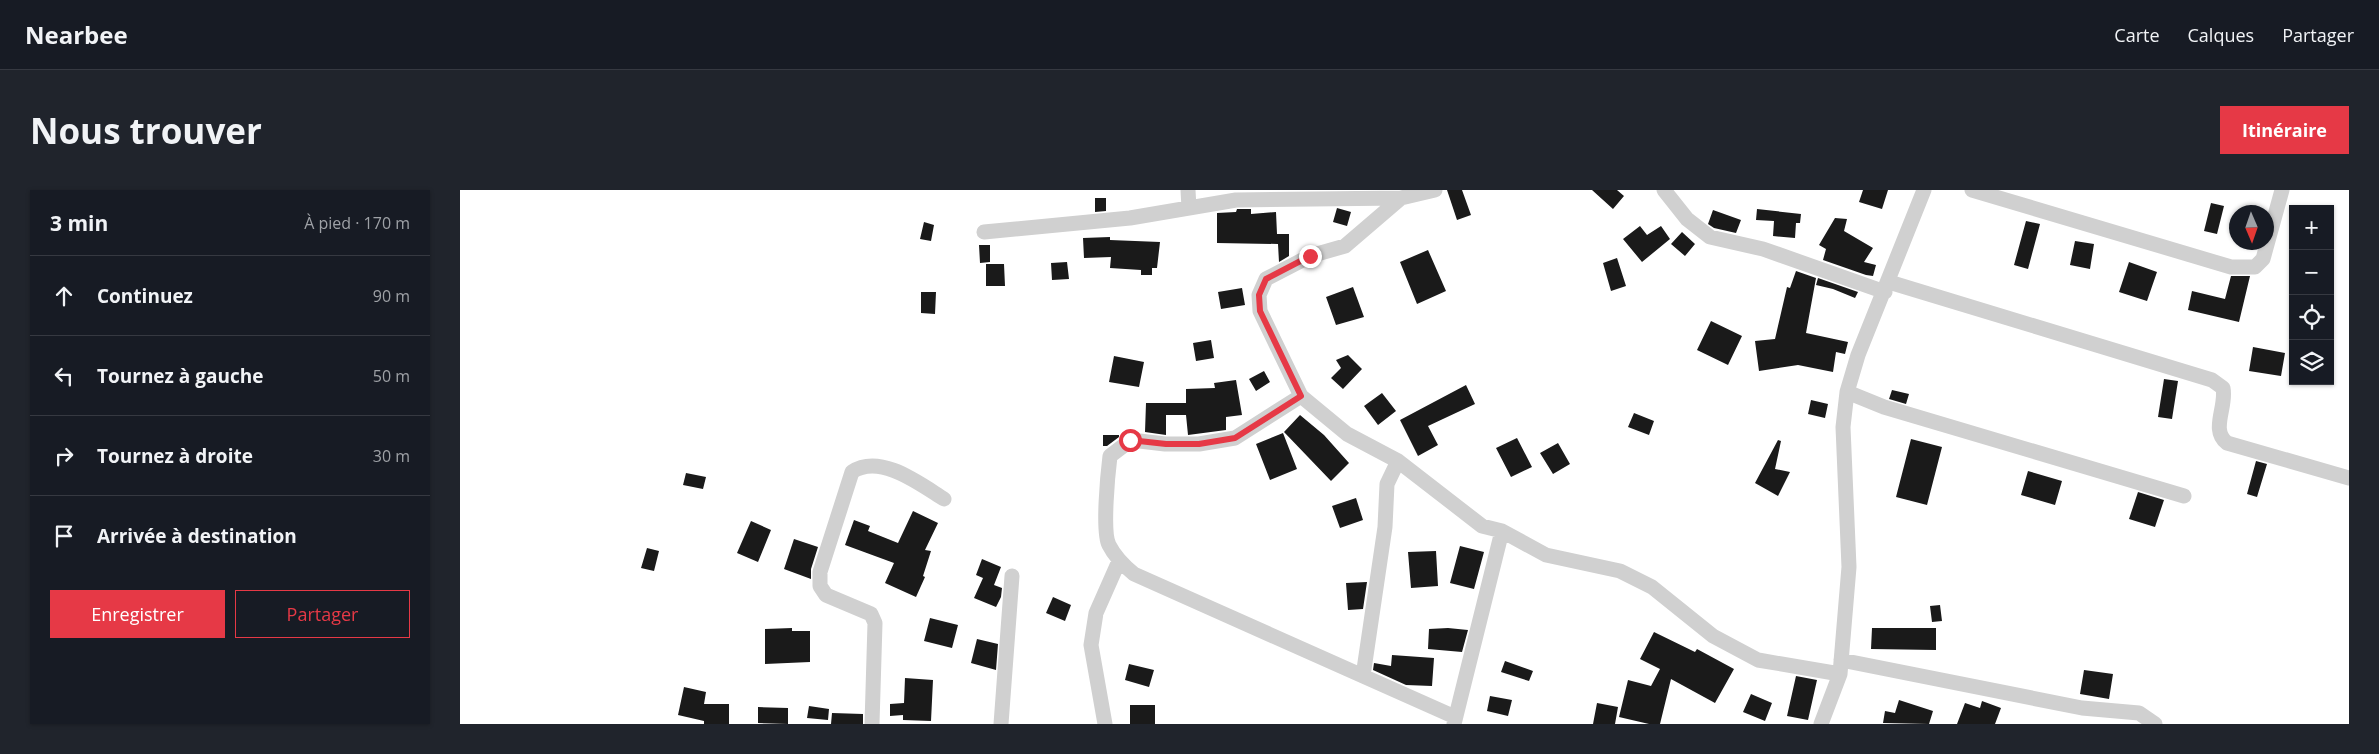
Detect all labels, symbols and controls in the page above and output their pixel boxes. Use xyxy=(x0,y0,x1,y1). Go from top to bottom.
text: Nearbee xyxy=(25,18,128,51)
text: Carte xyxy=(2114,23,2160,47)
text: Calques xyxy=(2188,23,2254,47)
text: Partager xyxy=(2282,23,2354,47)
button: Itinéraire xyxy=(2220,106,2349,154)
text: Nous trouver xyxy=(30,107,262,154)
north arrow xyxy=(2229,205,2274,250)
map controls xyxy=(2289,205,2334,385)
button: + xyxy=(2289,205,2334,250)
text: 3 min xyxy=(50,209,108,237)
text: À pied · 170 m xyxy=(304,212,410,234)
route end xyxy=(1299,245,1322,268)
button: − xyxy=(2289,250,2334,295)
icon: ahead xyxy=(50,282,78,310)
text: Continuez xyxy=(97,283,193,309)
text: 90 m xyxy=(373,285,410,307)
button: locate xyxy=(2289,295,2334,340)
button: layers xyxy=(2289,340,2334,385)
icon: left xyxy=(50,362,78,390)
text: Tournez à gauche xyxy=(97,363,263,389)
text: 50 m xyxy=(373,365,410,387)
route start xyxy=(1119,429,1142,452)
icon: right xyxy=(50,442,78,470)
text: Tournez à droite xyxy=(97,443,253,469)
text: 30 m xyxy=(373,445,410,467)
icon: arrive xyxy=(50,522,78,550)
text: Arrivée à destination xyxy=(97,523,297,549)
button: Enregistrer xyxy=(50,590,225,638)
button: Partager xyxy=(235,590,410,638)

